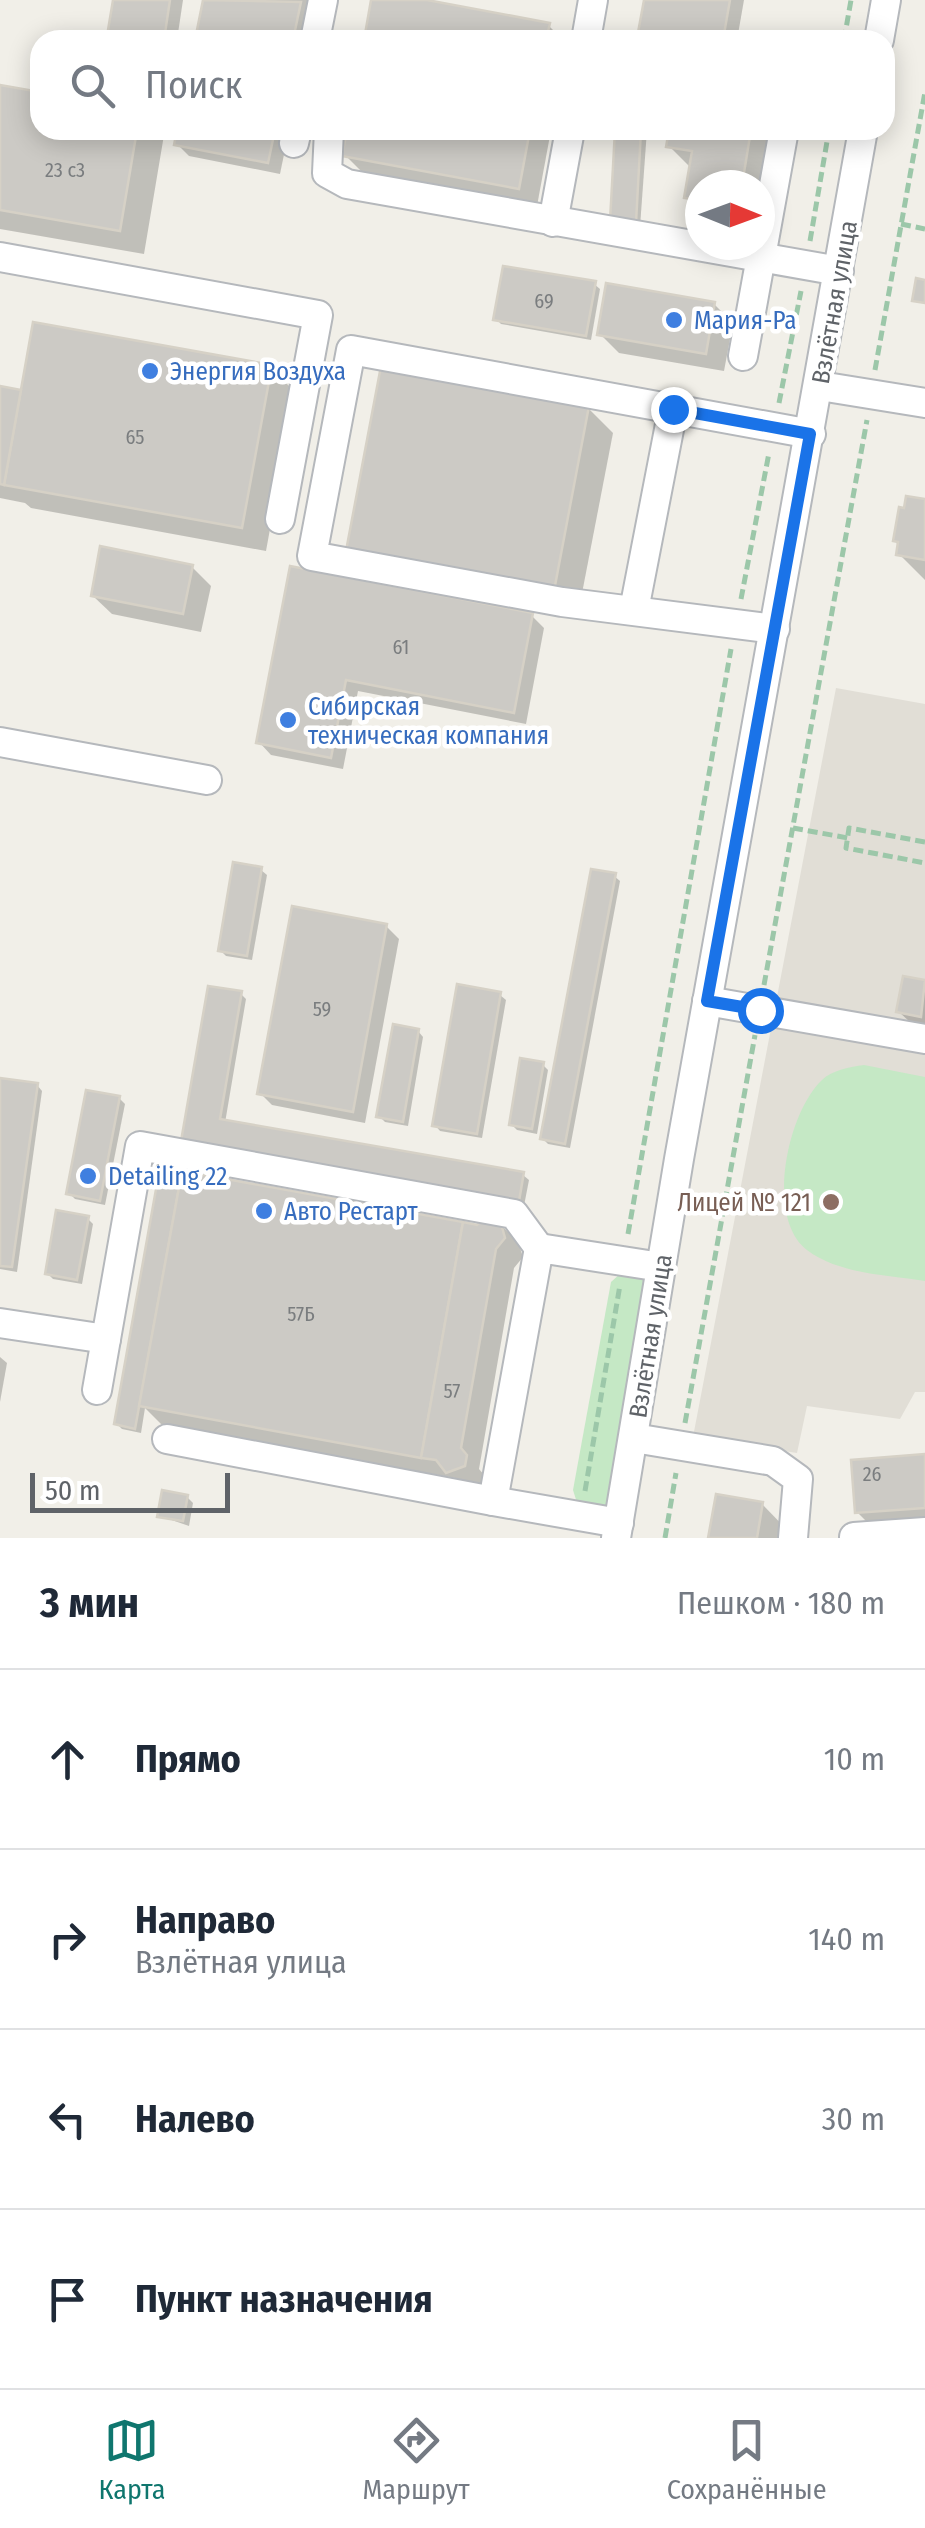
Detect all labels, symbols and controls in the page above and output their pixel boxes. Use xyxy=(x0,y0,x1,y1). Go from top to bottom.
search box xyxy=(30,30,895,140)
icon: search xyxy=(65,58,120,113)
text: Поиск xyxy=(145,62,242,108)
house number: 23 с3 xyxy=(45,158,85,182)
north arrow xyxy=(685,170,775,260)
street label: Взлётная улица xyxy=(806,218,864,386)
house number: 69 xyxy=(534,289,554,313)
place label: Мария-Ра xyxy=(694,306,796,336)
marker: Мария-Ра xyxy=(663,309,685,331)
place label: Энергия Воздуха xyxy=(170,357,346,387)
marker: Энергия Воздуха xyxy=(139,360,161,382)
route end xyxy=(651,387,697,433)
house number: 65 xyxy=(126,425,145,449)
house number: 61 xyxy=(393,635,409,659)
place label: Сибирская техническая компания xyxy=(308,692,549,751)
marker: Сибирская техническая компания xyxy=(277,709,299,731)
route start xyxy=(738,988,784,1034)
house number: 59 xyxy=(313,997,331,1021)
place label: Detailing 22 xyxy=(108,1162,227,1192)
marker: Detailing 22 xyxy=(77,1165,99,1187)
place label: Лицей № 121 xyxy=(677,1188,811,1218)
marker: Лицей № 121 xyxy=(820,1191,842,1213)
place label: Авто Рестарт xyxy=(284,1197,418,1227)
marker: Авто Рестарт xyxy=(253,1200,275,1222)
street label: Взлётная улица xyxy=(623,1252,679,1420)
house number: 57Б xyxy=(287,1302,315,1326)
house number: 57 xyxy=(444,1379,460,1403)
house number: 26 xyxy=(863,1462,881,1486)
scale bar xyxy=(30,1468,230,1512)
text: 50 m xyxy=(45,1474,101,1507)
text: 3 мин xyxy=(40,1578,139,1628)
text: Пешком · 180 m xyxy=(677,1584,885,1622)
icon: ahead xyxy=(40,1732,95,1787)
text: Прямо xyxy=(135,1736,241,1782)
text: 10 m xyxy=(824,1740,885,1778)
text: Направо xyxy=(135,1897,275,1943)
icon: right xyxy=(40,1912,95,1967)
text: 140 m xyxy=(808,1920,885,1958)
text: Взлётная улица xyxy=(135,1943,347,1981)
icon: left xyxy=(40,2092,95,2147)
text: Налево xyxy=(135,2096,255,2142)
text: 30 m xyxy=(822,2100,885,2138)
icon: arrive xyxy=(40,2272,95,2327)
text: Пункт назначения xyxy=(135,2276,433,2322)
tab: Карта xyxy=(99,2413,165,2506)
tab: Маршрут xyxy=(362,2413,470,2506)
tab: Сохранённые xyxy=(667,2413,826,2506)

